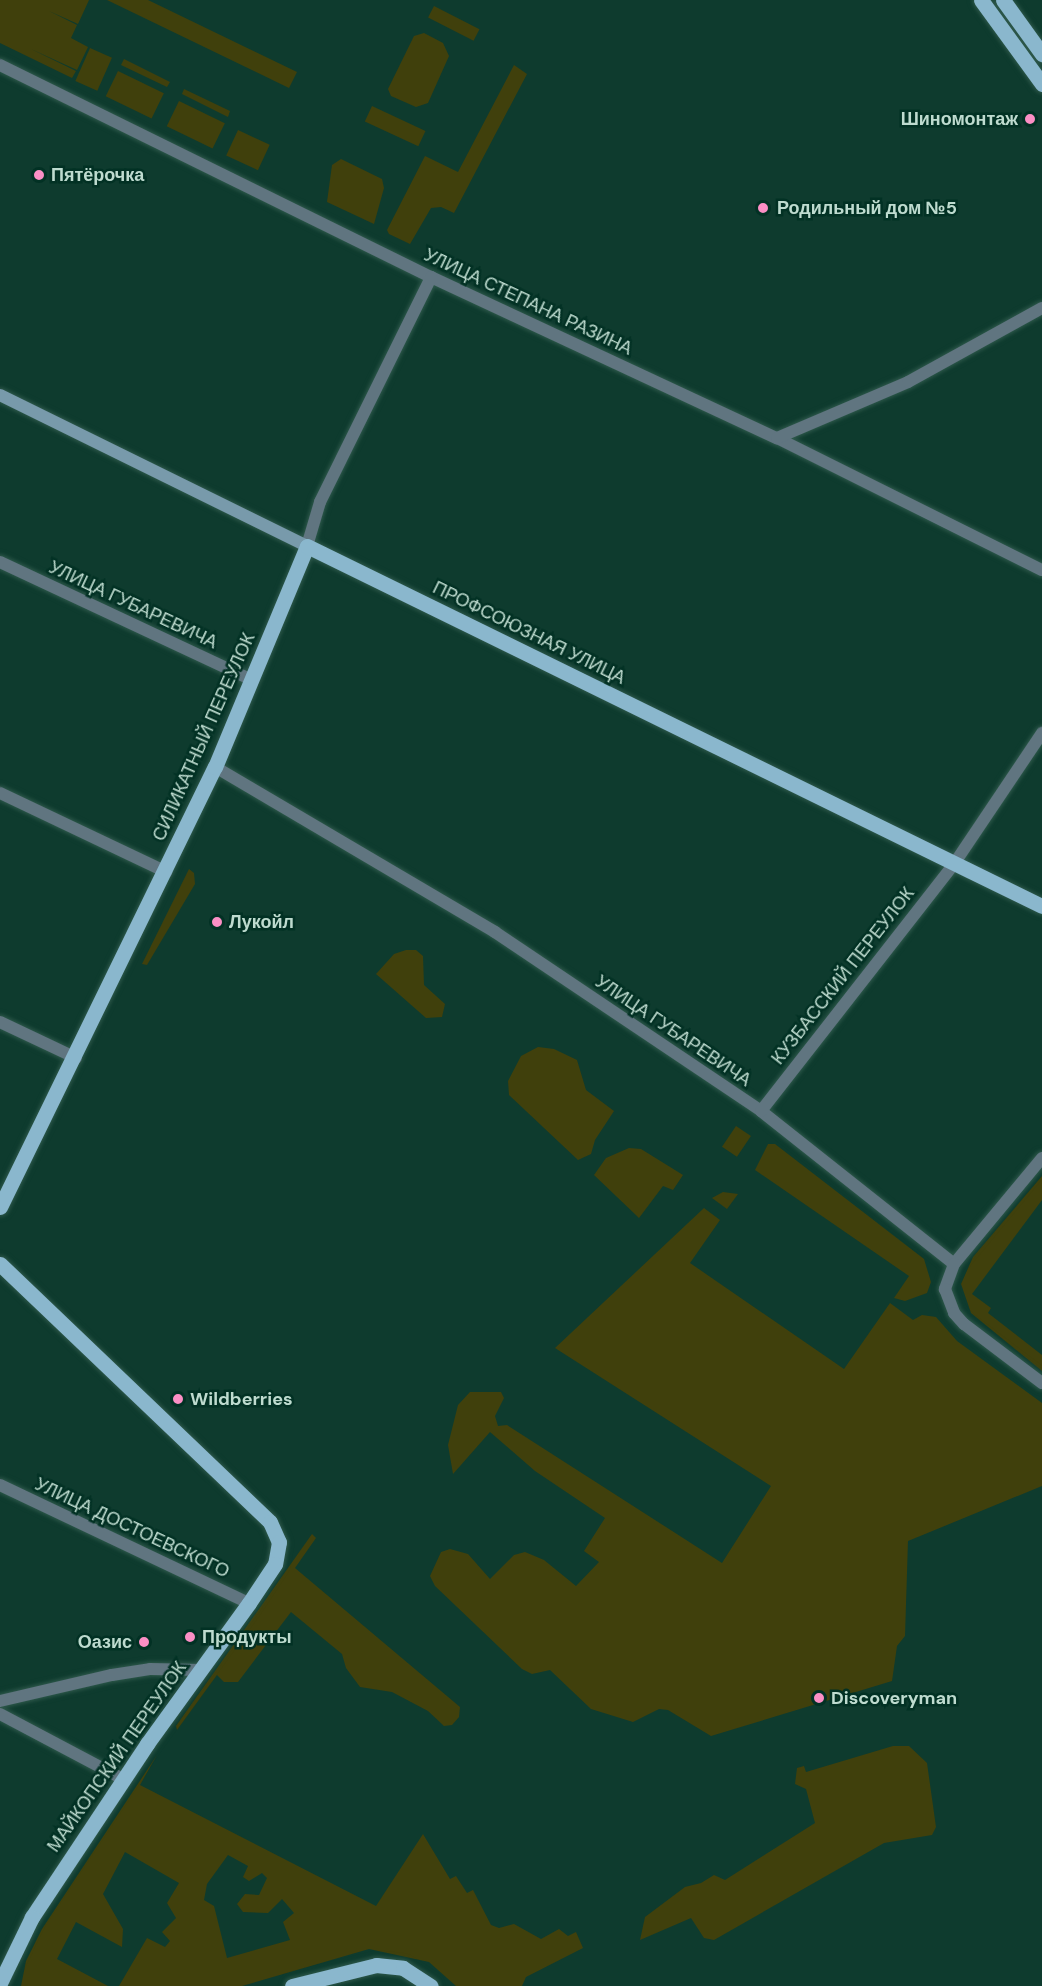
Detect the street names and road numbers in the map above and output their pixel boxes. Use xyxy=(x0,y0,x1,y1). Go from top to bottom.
street label: УЛИЦА СТЕПАНА РАЗИНА xyxy=(420,244,636,360)
street label: УЛИЦА ГУБАРЕВИЧА xyxy=(45,556,221,654)
street label: ПРОФСОЮЗНАЯ УЛИЦА xyxy=(429,577,629,689)
street label: СИЛИКАТНЫЙ ПЕРЕУЛОК xyxy=(148,630,260,844)
street label: КУЗБАССКИЙ ПЕРЕУЛОК xyxy=(767,883,919,1069)
street label: УЛИЦА ГУБАРЕВИЧА xyxy=(591,971,755,1091)
street label: УЛИЦА ДОСТОЕВСКОГО xyxy=(31,1473,233,1583)
street label: МАЙКОПСКИЙ ПЕРЕУЛОК xyxy=(43,1658,191,1856)

